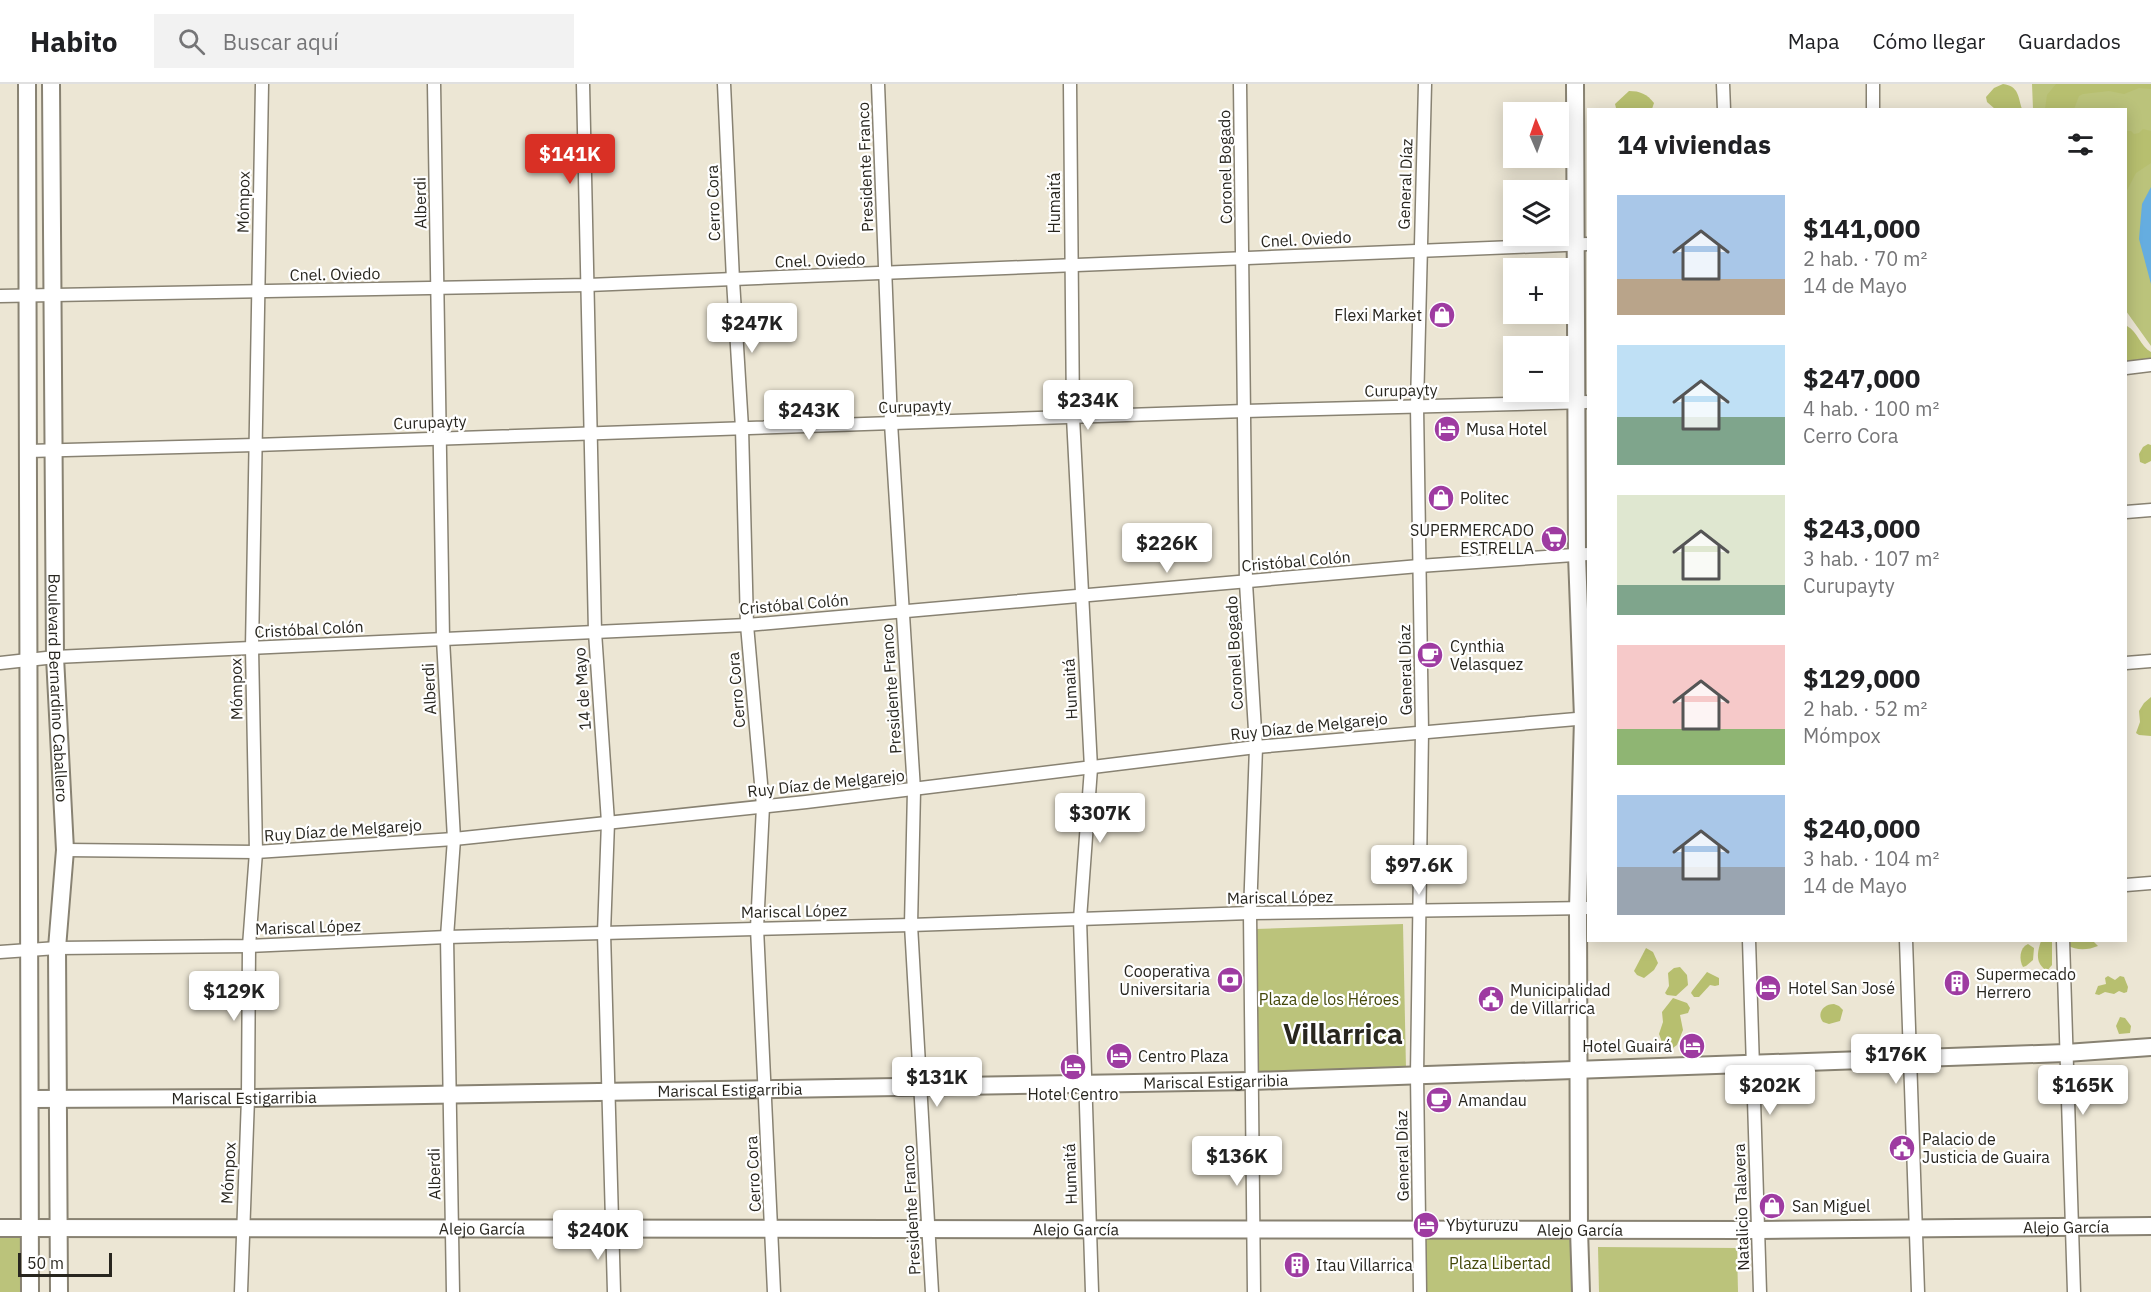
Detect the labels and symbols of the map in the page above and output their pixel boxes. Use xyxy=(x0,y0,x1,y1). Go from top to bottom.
street label: Presidente Franco xyxy=(853,102,877,232)
north arrow xyxy=(1503,102,1569,168)
street label: Coronel Bogado xyxy=(1214,110,1236,224)
pin: $141K xyxy=(528,134,612,185)
street label: General Díaz xyxy=(1393,138,1417,230)
street label: Cerro Cora xyxy=(702,164,724,242)
street label: Mómpox xyxy=(232,171,254,233)
street label: Humaitá xyxy=(1044,172,1064,234)
street label: Alberdi xyxy=(410,177,430,229)
street label: Cnel. Oviedo xyxy=(1260,227,1352,251)
street label: Cnel. Oviedo xyxy=(774,248,866,272)
street label: Cnel. Oviedo xyxy=(289,263,381,285)
shop icon: Flexi Market xyxy=(1427,300,1457,330)
pin: $247K xyxy=(710,303,794,354)
place label: Flexi Market xyxy=(1334,305,1422,325)
street label: Curupayty xyxy=(1364,379,1438,401)
pin: $234K xyxy=(1046,380,1130,431)
pin: $243K xyxy=(767,390,851,441)
street label: Curupayty xyxy=(878,395,952,417)
street label: Curupayty xyxy=(393,411,467,433)
hotel icon: Musa Hotel xyxy=(1432,414,1462,444)
place label: Musa Hotel xyxy=(1466,419,1547,439)
shop icon: Politec xyxy=(1426,483,1456,513)
place label: Politec xyxy=(1460,488,1509,508)
place label: SUPERMERCADO ESTRELLA xyxy=(1410,520,1534,558)
pin: $226K xyxy=(1125,523,1209,574)
supermarket icon: SUPERMERCADO ESTRELLA xyxy=(1539,524,1569,554)
street label: Cristóbal Colón xyxy=(1241,546,1351,576)
street label: Boulevard Bernardino Caballero xyxy=(44,573,73,803)
street label: Cristóbal Colón xyxy=(739,589,849,619)
street label: Coronel Bogado xyxy=(1221,595,1247,711)
street label: Cristóbal Colón xyxy=(254,616,364,642)
street label: Presidente Franco xyxy=(876,623,906,755)
street label: General Díaz xyxy=(1394,624,1416,716)
place label: Cynthia Velasquez xyxy=(1450,636,1523,674)
cafe icon: Cynthia Velasquez xyxy=(1415,640,1445,670)
street label: 14 de Mayo xyxy=(569,647,595,731)
street label: Cerro Cora xyxy=(723,651,749,729)
street label: Mómpox xyxy=(225,658,247,720)
street label: Humaitá xyxy=(1058,658,1082,720)
street label: Alberdi xyxy=(418,663,440,715)
street label: Ruy Díaz de Melgarejo xyxy=(1229,708,1389,744)
street label: Ruy Díaz de Melgarejo xyxy=(746,765,906,801)
pin: $307K xyxy=(1058,793,1142,844)
street label: Ruy Díaz de Melgarejo xyxy=(263,815,423,845)
pin: $97.6K xyxy=(1370,845,1468,896)
street label: Mariscal López xyxy=(1227,886,1333,908)
street label: Mariscal López xyxy=(741,900,847,922)
street label: Mariscal López xyxy=(255,915,361,939)
place label: Cooperativa Universitaria xyxy=(1119,961,1210,999)
place label: Supermecado Herrero xyxy=(1976,964,2076,1002)
bank icon: Cooperativa Universitaria xyxy=(1215,965,1245,995)
building icon: Supermecado Herrero xyxy=(1942,968,1972,998)
pin: $129K xyxy=(192,971,276,1022)
hotel icon: Hotel San José xyxy=(1753,973,1783,1003)
place label: Hotel San José xyxy=(1788,978,1895,998)
place label: Municipalidad de Villarrica xyxy=(1510,980,1611,1018)
public building icon: Municipalidad de Villarrica xyxy=(1476,984,1506,1014)
park label: Plaza de los Héroes xyxy=(1259,989,1399,1009)
district label: Villarrica xyxy=(1283,1015,1403,1052)
hotel icon: Hotel Guairá xyxy=(1677,1031,1707,1061)
pin: $176K xyxy=(1854,1034,1938,1085)
place label: Hotel Guairá xyxy=(1582,1036,1672,1056)
hotel icon: Centro Plaza xyxy=(1104,1041,1134,1071)
place label: Centro Plaza xyxy=(1138,1046,1229,1066)
hotel icon: Hotel Centro xyxy=(1058,1052,1088,1082)
pin: $131K xyxy=(895,1057,979,1108)
pin: $202K xyxy=(1728,1065,1812,1116)
pin: $165K xyxy=(2041,1065,2125,1116)
street label: Mariscal Estigarribia xyxy=(1143,1070,1289,1093)
street label: Mariscal Estigarribia xyxy=(657,1079,803,1101)
place label: Hotel Centro xyxy=(1028,1084,1118,1104)
cafe icon: Amandau xyxy=(1424,1085,1454,1115)
street label: Mariscal Estigarribia xyxy=(171,1087,317,1108)
place label: Amandau xyxy=(1458,1090,1527,1110)
street label: General Díaz xyxy=(1391,1110,1413,1202)
place label: Palacio de Justicia de Guaira xyxy=(1922,1129,2050,1167)
public building icon: Palacio de Justicia de Guaira xyxy=(1887,1133,1917,1163)
street label: Cerro Cora xyxy=(741,1135,765,1213)
pin: $136K xyxy=(1195,1136,1279,1187)
street label: Mómpox xyxy=(216,1141,240,1205)
street label: Humaitá xyxy=(1059,1143,1081,1205)
street label: Natalicio Talavera xyxy=(1729,1143,1753,1271)
street label: Presidente Franco xyxy=(898,1144,924,1276)
street label: Alberdi xyxy=(424,1148,444,1200)
shop icon: San Miguel xyxy=(1757,1191,1787,1221)
place label: San Miguel xyxy=(1792,1196,1870,1216)
pin: $240K xyxy=(556,1210,640,1261)
hotel icon: Ybyturuzu xyxy=(1411,1210,1441,1240)
place label: Ybyturuzu xyxy=(1446,1215,1519,1235)
street label: Alejo García xyxy=(2023,1216,2110,1237)
street label: Alejo García xyxy=(439,1218,526,1239)
street label: Alejo García xyxy=(1033,1219,1120,1239)
street label: Alejo García xyxy=(1537,1220,1624,1240)
scale bar xyxy=(18,1250,112,1278)
building icon: Itau Villarrica xyxy=(1282,1250,1312,1280)
park label: Plaza Libertad xyxy=(1449,1253,1551,1273)
place label: Itau Villarrica xyxy=(1316,1255,1413,1275)

